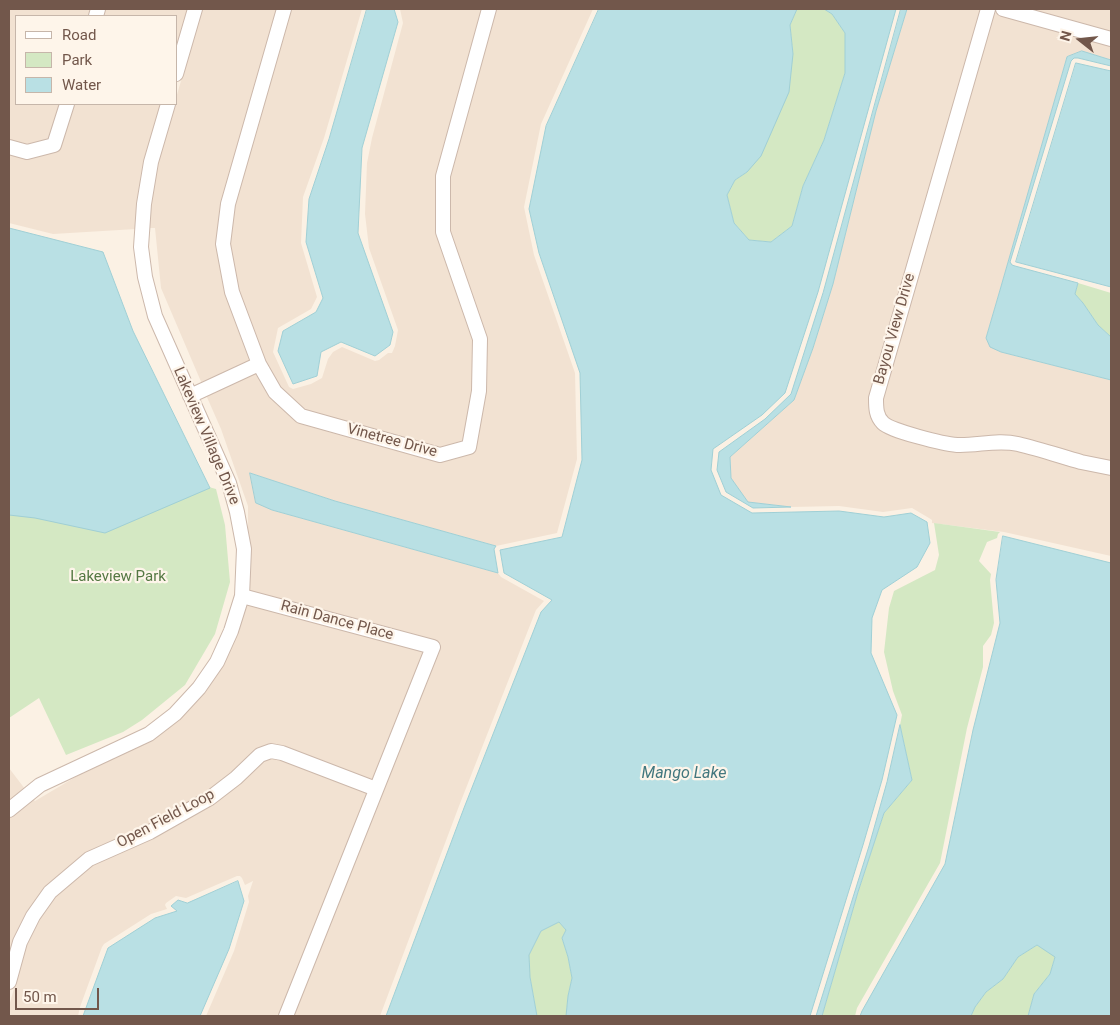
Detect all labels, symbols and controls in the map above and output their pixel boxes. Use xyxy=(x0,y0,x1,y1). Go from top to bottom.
legend xyxy=(15,15,178,105)
north arrow xyxy=(1055,15,1105,65)
text: Road xyxy=(62,26,96,44)
text: N xyxy=(1057,29,1075,43)
text: Park xyxy=(62,51,92,69)
text: Water xyxy=(62,76,101,94)
street label: Bayou View Drive xyxy=(871,271,919,387)
street label: Lakeview Village Drive xyxy=(169,364,243,508)
street label: Vinetree Drive xyxy=(345,420,439,462)
park label: Lakeview Park xyxy=(70,568,166,586)
street label: Rain Dance Place xyxy=(279,597,395,645)
water label: Mango Lake xyxy=(642,764,726,784)
street label: Open Field Loop xyxy=(114,786,218,852)
scale bar xyxy=(18,978,101,1010)
text: 50 m xyxy=(23,988,57,1006)

